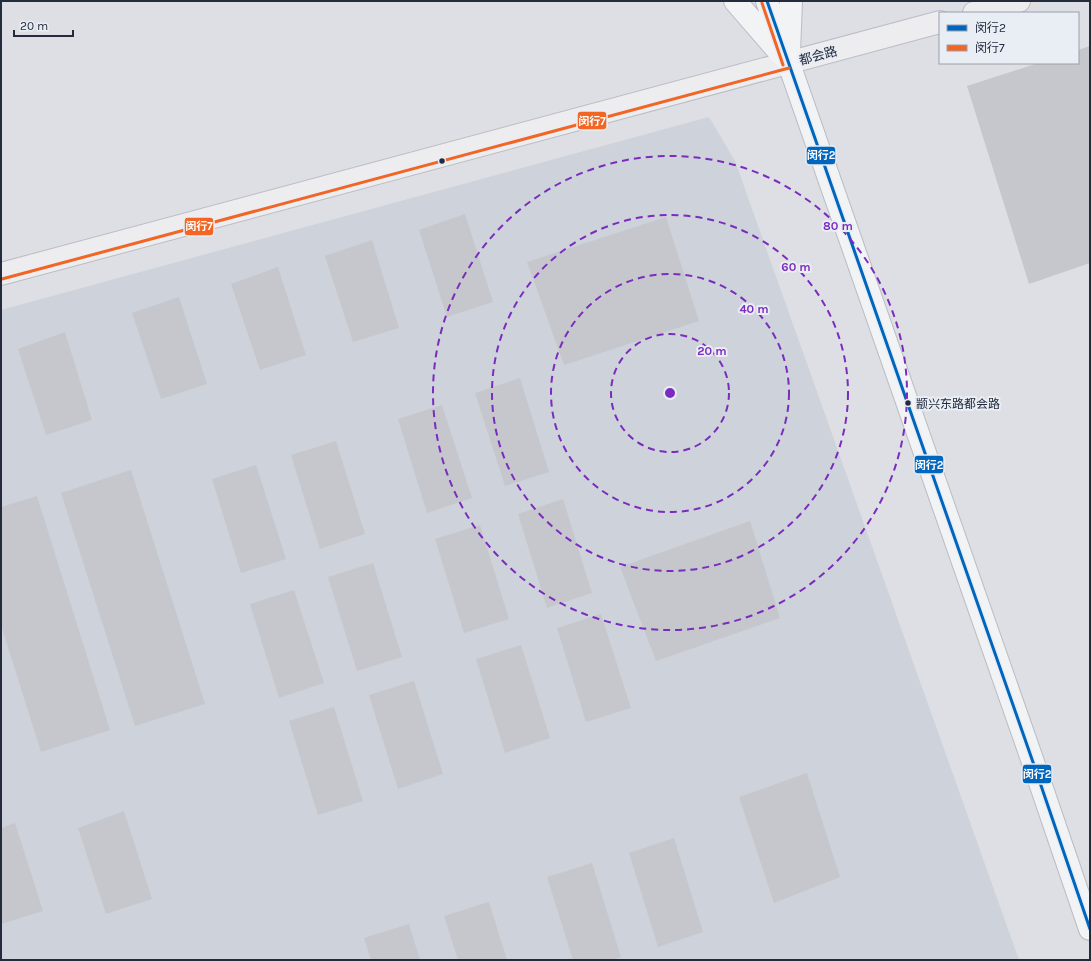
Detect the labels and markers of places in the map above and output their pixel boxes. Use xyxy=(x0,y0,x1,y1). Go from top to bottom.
unlabelled marker xyxy=(437,156,447,166)
centre of rings xyxy=(663,386,677,400)
place label: 颛兴东路都会路 xyxy=(916,397,1000,411)
marker: 颛兴东路都会路 xyxy=(903,398,913,408)

